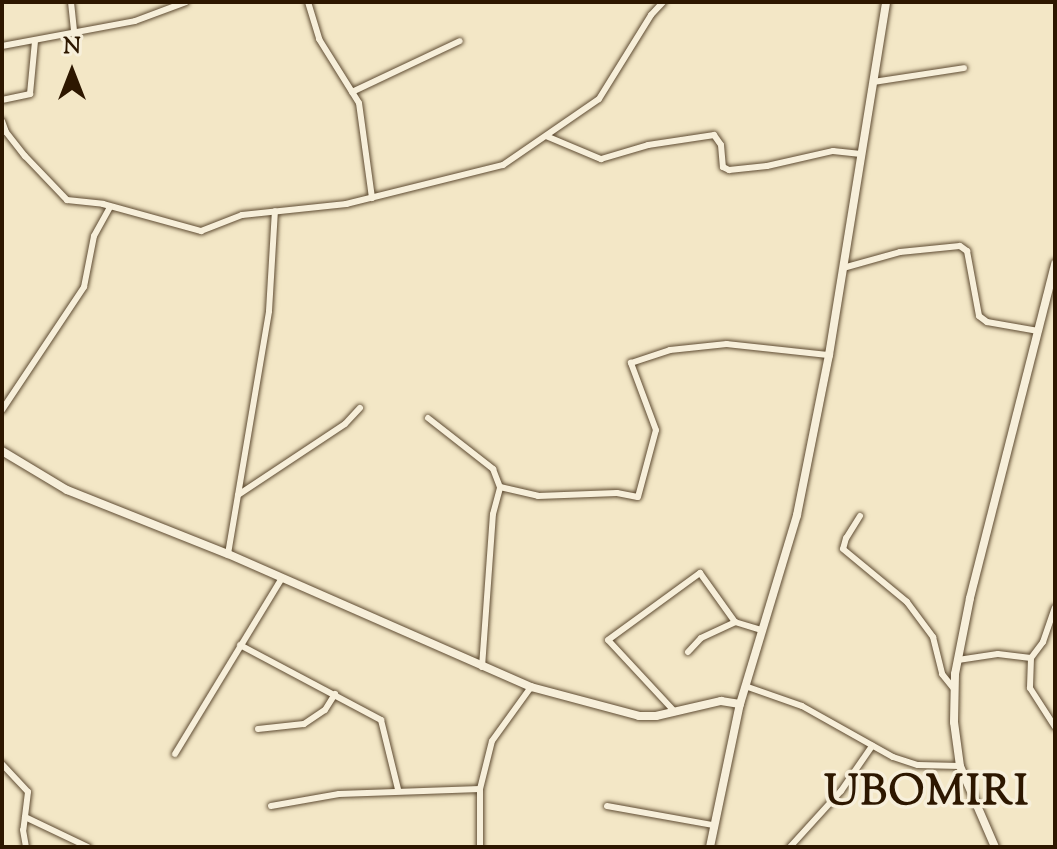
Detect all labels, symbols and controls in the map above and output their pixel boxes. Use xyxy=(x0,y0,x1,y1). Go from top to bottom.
north arrow xyxy=(32,32,112,112)
text: N xyxy=(63,32,81,64)
district label: UBOMIRI xyxy=(824,769,1030,819)

